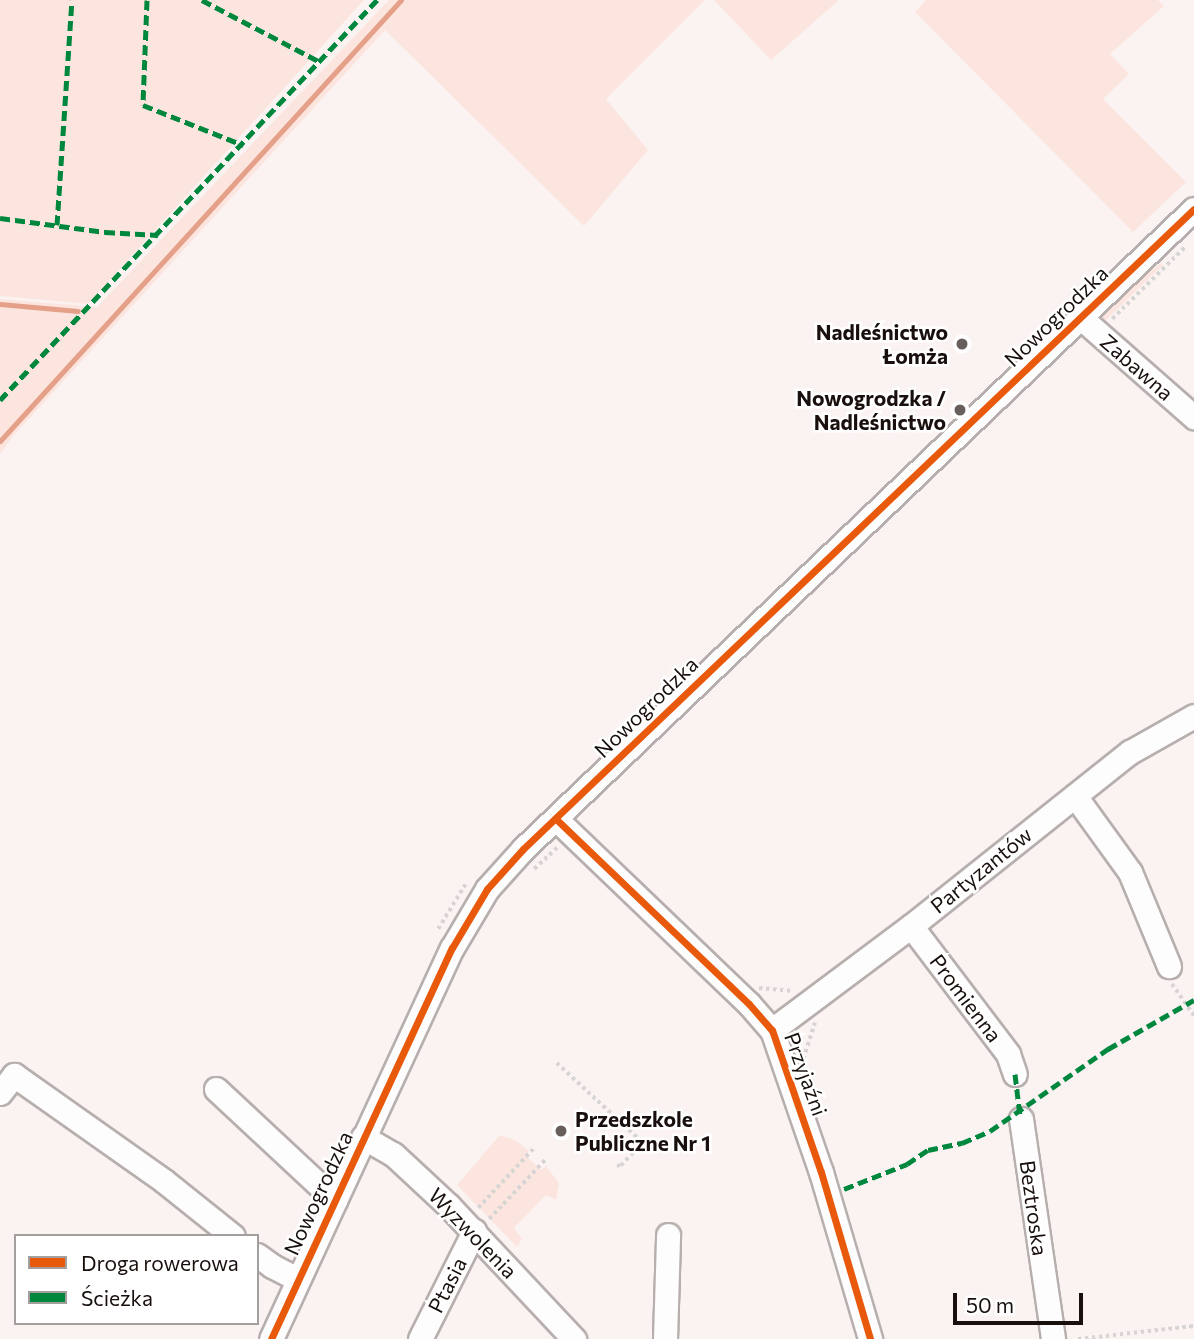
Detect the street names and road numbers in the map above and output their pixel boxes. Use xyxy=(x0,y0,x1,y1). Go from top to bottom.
street label: Nowogrodzka xyxy=(999,260,1113,372)
street label: Zabawna xyxy=(1095,329,1179,405)
street label: Nowogrodzka xyxy=(589,651,703,763)
street label: Partyzantów xyxy=(925,822,1037,918)
street label: Promienna xyxy=(925,949,1007,1047)
street label: Przyjaźni xyxy=(779,1029,833,1119)
street label: Nowogrodzka xyxy=(278,1127,358,1259)
street label: Beztroska xyxy=(1015,1159,1053,1257)
street label: Wyzwolenia xyxy=(424,1183,522,1283)
street label: Ptasia xyxy=(422,1253,472,1317)

